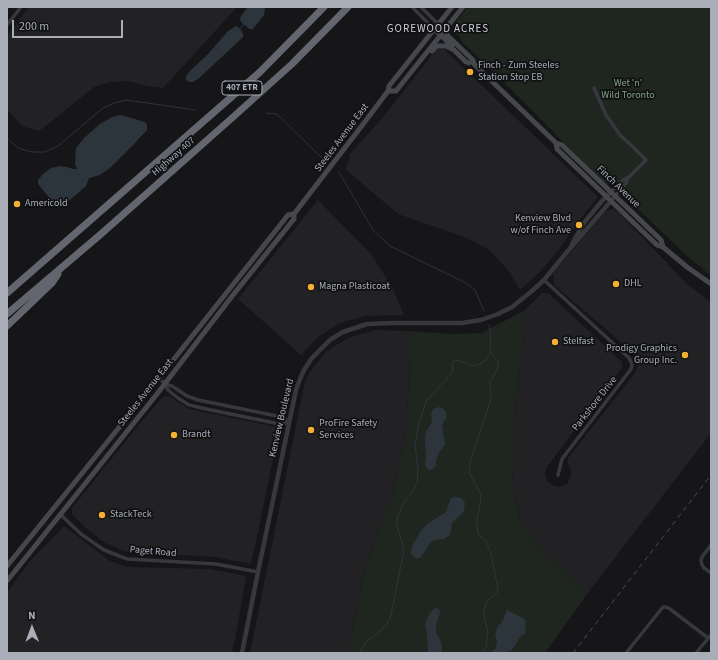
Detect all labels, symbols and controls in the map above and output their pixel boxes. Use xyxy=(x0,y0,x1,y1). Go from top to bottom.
scale bar xyxy=(14,12,125,38)
text: 200 m xyxy=(19,18,49,35)
district label: GOREWOOD ACRES xyxy=(387,23,489,37)
place label: Finch - Zum Steeles Station Stop EB xyxy=(478,60,559,84)
marker: Finch - Zum Steeles Station Stop EB xyxy=(465,67,475,77)
park label: Wet 'n' Wild Toronto xyxy=(601,78,655,102)
road number: 407 ETR xyxy=(222,81,262,95)
street label: Steeles Avenue East xyxy=(312,101,372,175)
street label: Highway 407 xyxy=(150,135,198,179)
street label: Finch Avenue xyxy=(594,163,642,211)
place label: Americold xyxy=(25,198,67,210)
marker: Americold xyxy=(12,199,22,209)
place label: Kenview Blvd w/of Finch Ave xyxy=(511,213,571,236)
marker: Kenview Blvd w/of Finch Ave xyxy=(574,220,584,230)
place label: DHL xyxy=(624,278,642,290)
marker: DHL xyxy=(611,279,621,289)
place label: Magna Plasticoat xyxy=(319,281,390,293)
marker: Magna Plasticoat xyxy=(306,282,316,292)
place label: Stelfast xyxy=(563,336,594,348)
marker: Stelfast xyxy=(550,337,560,347)
place label: Prodigy Graphics Group Inc. xyxy=(606,343,677,366)
marker: Prodigy Graphics Group Inc. xyxy=(680,350,690,360)
street label: Steeles Avenue East xyxy=(116,357,176,429)
street label: Parkshore Drive xyxy=(570,374,620,434)
street label: Kenview Boulevard xyxy=(267,378,297,458)
place label: ProFire Safety Services xyxy=(319,418,377,442)
marker: ProFire Safety Services xyxy=(306,425,316,435)
place label: Brandt xyxy=(182,429,211,441)
marker: Brandt xyxy=(169,430,179,440)
place label: StackTeck xyxy=(110,509,152,521)
marker: StackTeck xyxy=(97,510,107,520)
street label: Paget Road xyxy=(129,544,177,560)
north arrow xyxy=(12,608,52,648)
text: N xyxy=(28,608,36,623)

